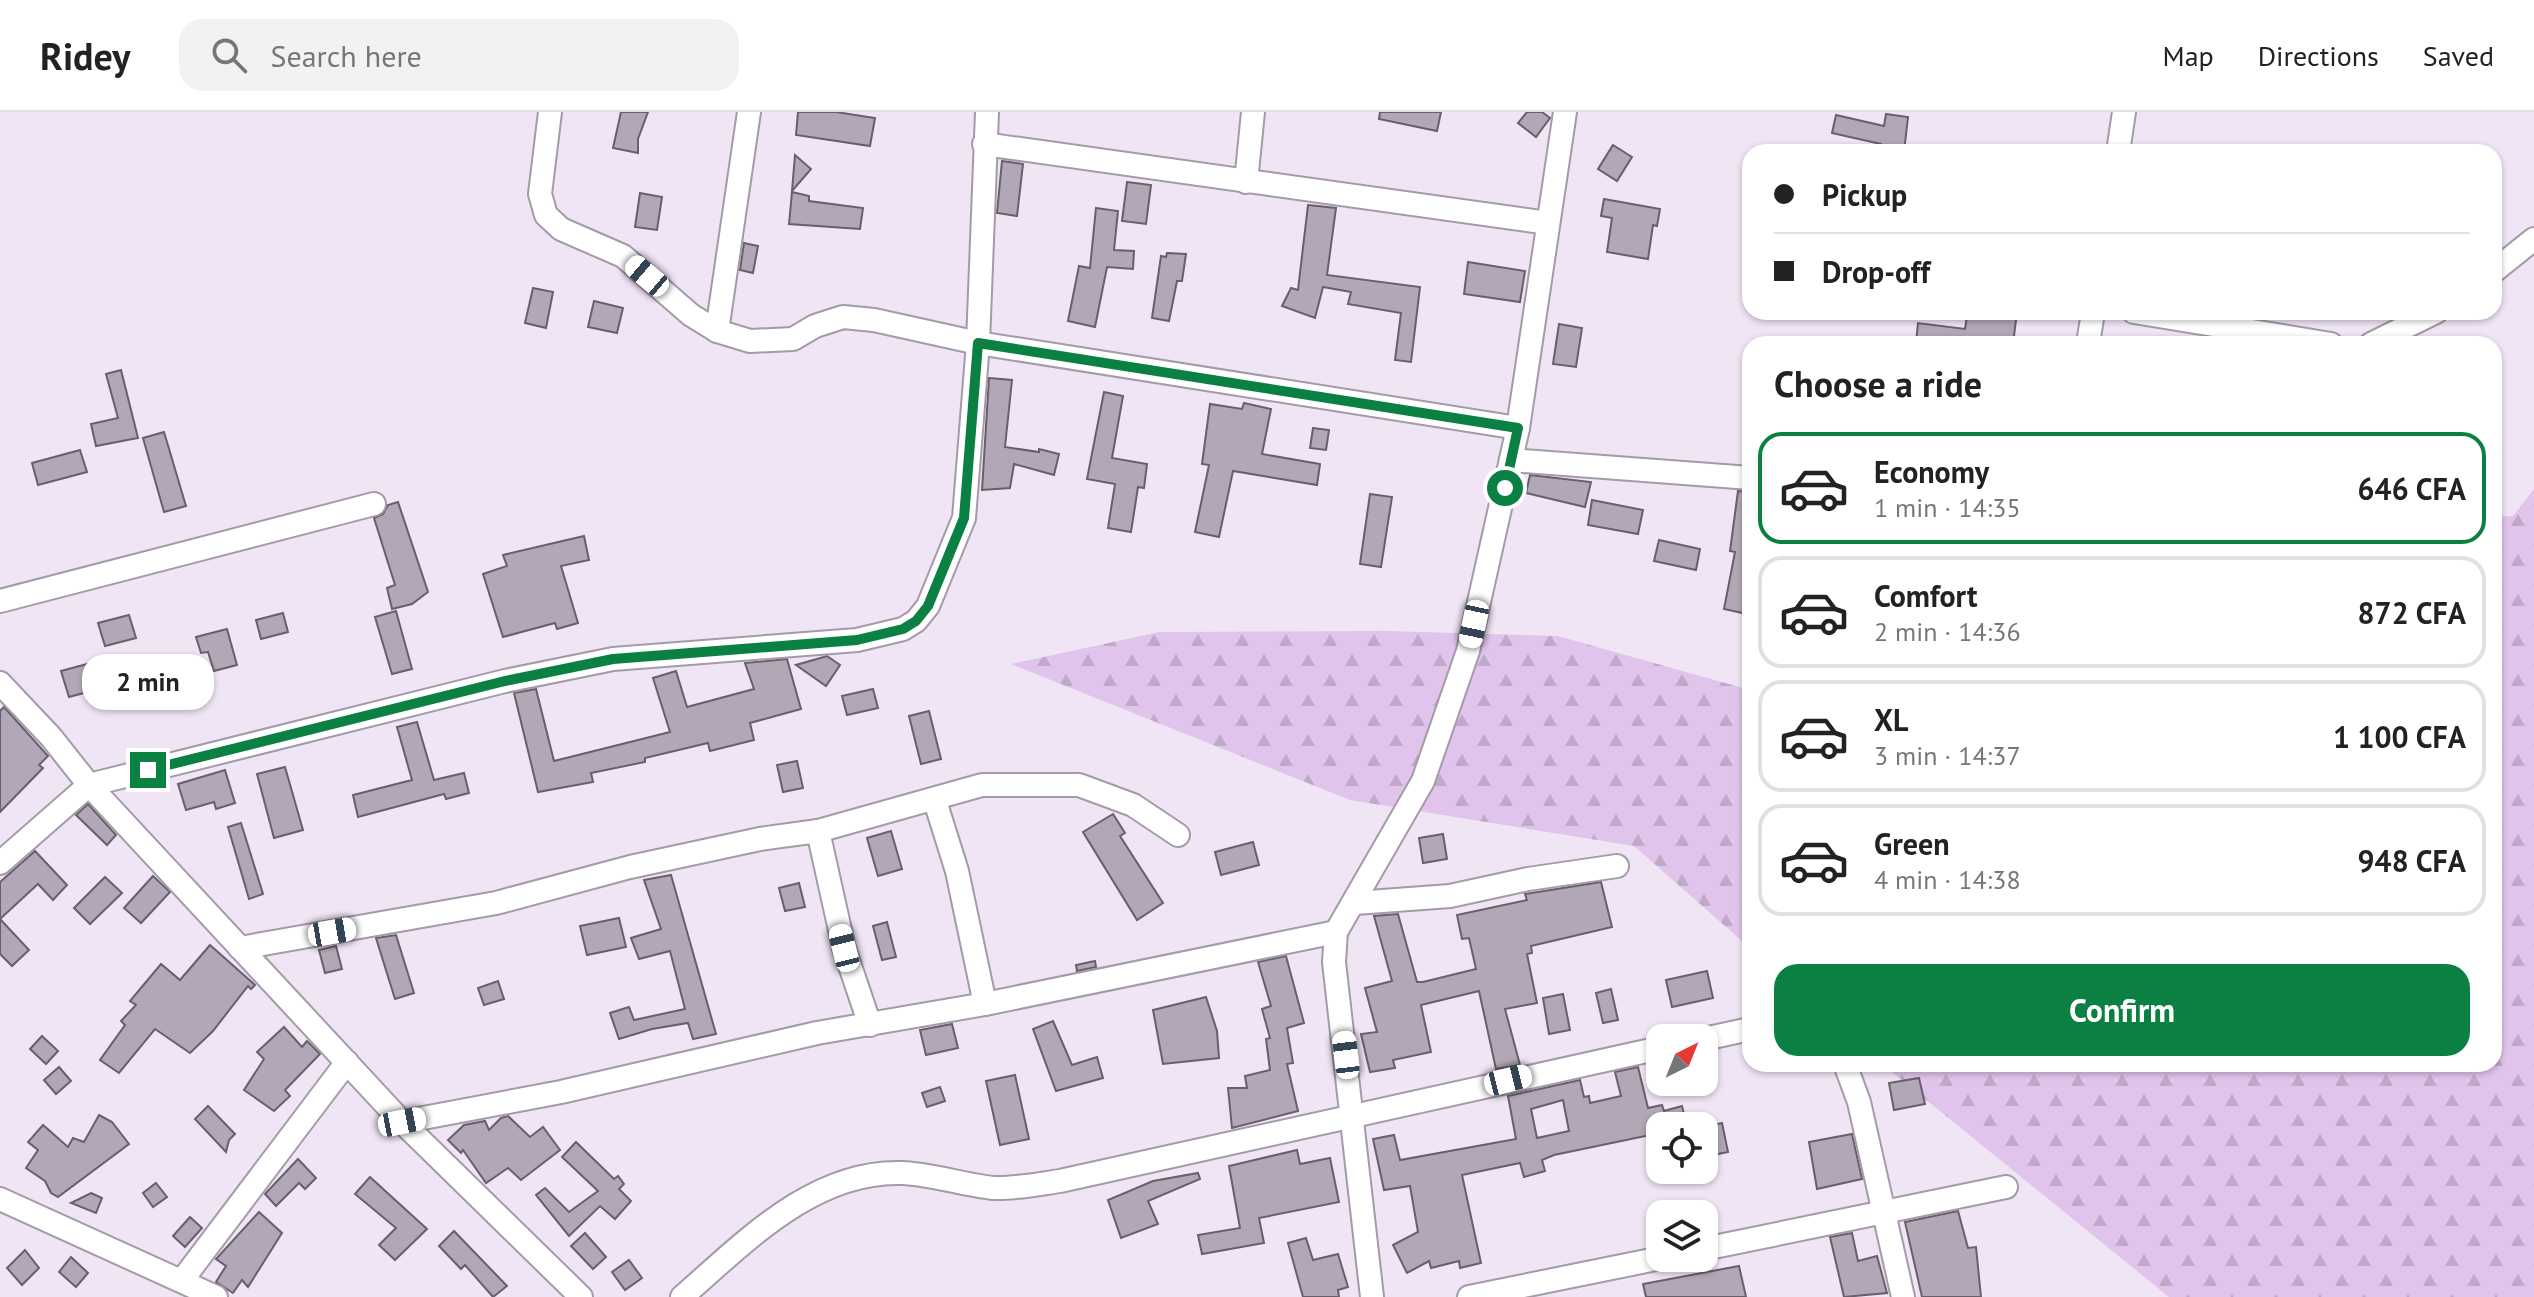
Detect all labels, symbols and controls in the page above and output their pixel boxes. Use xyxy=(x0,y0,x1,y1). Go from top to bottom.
search box xyxy=(179,19,739,91)
text: Ridey xyxy=(40,31,131,80)
icon: search xyxy=(207,33,251,77)
text: Search here xyxy=(271,36,422,75)
text: Map xyxy=(2163,37,2214,74)
text: Directions xyxy=(2258,37,2379,74)
text: Saved xyxy=(2423,37,2494,74)
text: Pickup xyxy=(1822,175,1907,214)
car xyxy=(621,251,673,301)
text: Drop-off xyxy=(1822,252,1930,291)
text: Choose a ride xyxy=(1774,360,1982,407)
icon: car xyxy=(1778,452,1850,524)
text: Economy xyxy=(1874,452,1989,491)
text: 646 CFA xyxy=(2358,469,2466,508)
route start xyxy=(1487,470,1523,506)
text: 1 min · 14:35 xyxy=(1874,491,2021,524)
icon: car xyxy=(1778,576,1850,648)
text: Comfort xyxy=(1874,576,1977,615)
text: 872 CFA xyxy=(2358,593,2466,632)
car xyxy=(1457,598,1491,650)
text: 2 min · 14:36 xyxy=(1874,615,2021,648)
callout: 2 min xyxy=(82,654,214,710)
text: 2 min xyxy=(116,665,180,698)
icon: car xyxy=(1778,700,1850,772)
text: XL xyxy=(1874,700,1908,739)
text: 1 100 CFA xyxy=(2333,717,2466,756)
text: 3 min · 14:37 xyxy=(1874,739,2021,772)
route end xyxy=(130,752,166,788)
icon: car xyxy=(1778,824,1850,896)
text: Green xyxy=(1874,824,1949,863)
text: 948 CFA xyxy=(2358,841,2466,880)
text: 4 min · 14:38 xyxy=(1874,863,2021,896)
car xyxy=(306,916,358,948)
car xyxy=(827,922,861,974)
button: Confirm xyxy=(1774,964,2470,1056)
north arrow xyxy=(1646,1024,1718,1096)
map controls xyxy=(1646,1024,1718,1272)
car xyxy=(1331,1030,1361,1080)
car xyxy=(1482,1063,1534,1097)
car xyxy=(376,1106,428,1138)
button: locate xyxy=(1646,1112,1718,1184)
button: layers xyxy=(1646,1200,1718,1272)

